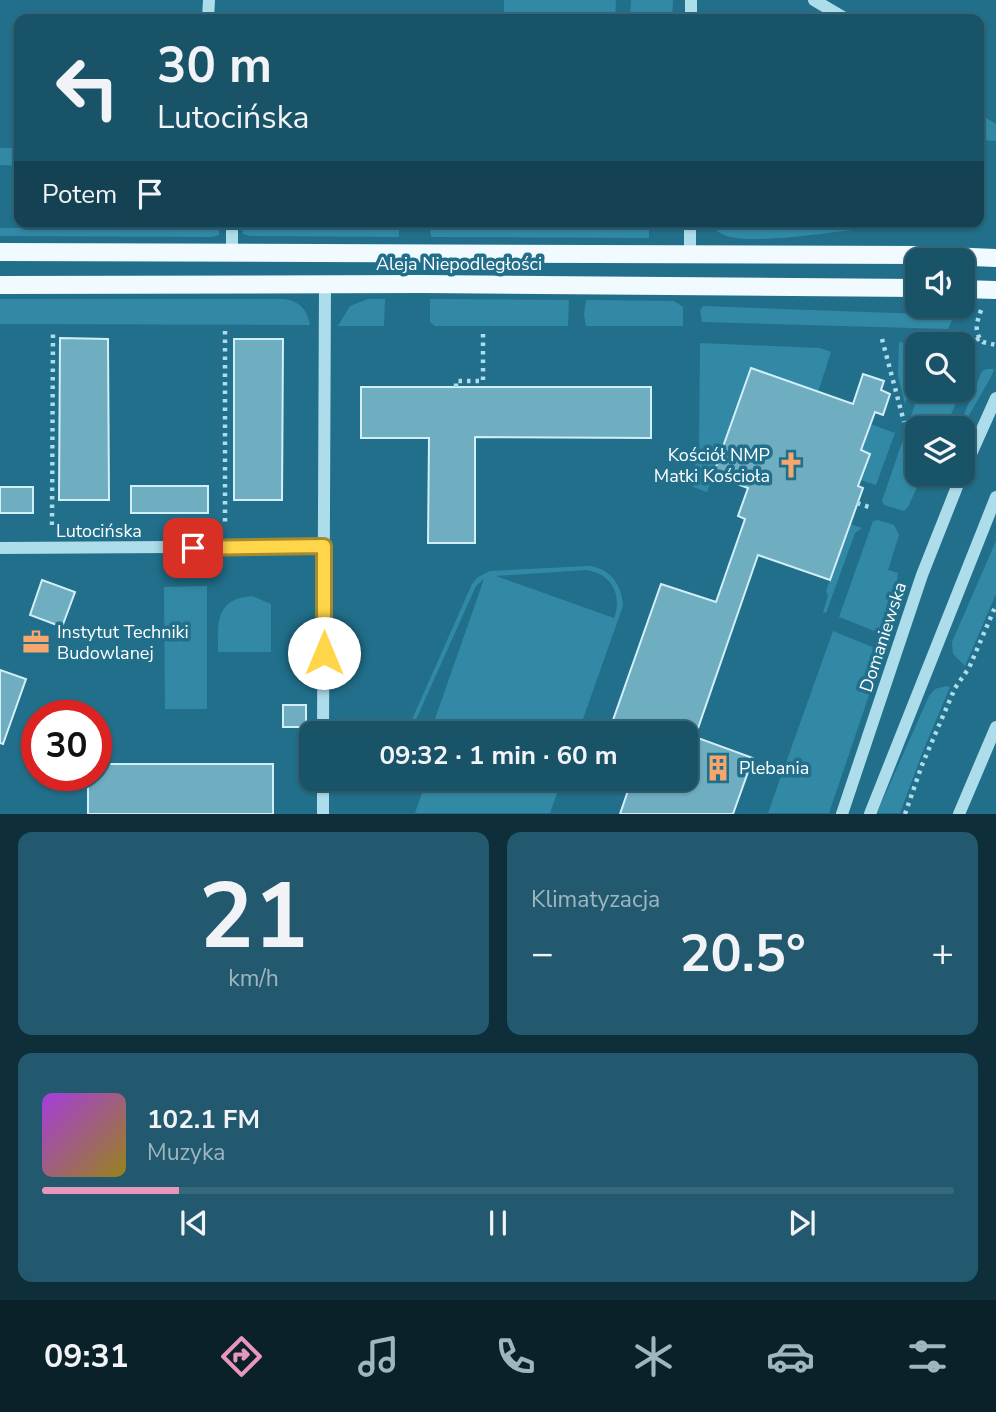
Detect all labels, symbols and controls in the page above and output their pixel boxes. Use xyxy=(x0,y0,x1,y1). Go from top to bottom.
text: 30 m xyxy=(157,32,272,99)
icon: left xyxy=(42,42,133,133)
text: Lutocińska xyxy=(157,96,309,139)
icon: arrive xyxy=(131,175,169,213)
text: Potem xyxy=(42,177,117,212)
map controls xyxy=(905,248,975,486)
button: sound xyxy=(905,248,975,318)
street label: Aleja Niepodległości xyxy=(376,252,542,276)
button: search xyxy=(905,332,975,402)
button: layers xyxy=(905,416,975,486)
place label: Kościół NMP Matki Kościoła xyxy=(654,443,770,488)
church icon: Kościół NMP Matki Kościoła xyxy=(776,450,806,480)
pin xyxy=(163,518,223,578)
street label: Lutocińska xyxy=(56,519,142,543)
icon: arrive xyxy=(174,529,212,567)
street label: Domaniewska xyxy=(854,579,912,695)
position arrow xyxy=(287,616,361,690)
place label: Instytut Techniki Budowlanej xyxy=(57,620,189,665)
office icon: Instytut Techniki Budowlanej xyxy=(21,627,51,657)
speed limit sign: 30 xyxy=(21,700,112,791)
text: 09:32 · 1 min · 60 m xyxy=(379,738,618,773)
building icon: Plebania xyxy=(703,753,733,783)
place label: Plebania xyxy=(739,756,809,780)
text: 21 xyxy=(199,855,308,979)
text: Klimatyzacja xyxy=(531,884,660,915)
text: 20.5° xyxy=(679,918,806,989)
text: − xyxy=(531,928,554,979)
text: + xyxy=(931,928,954,979)
text: km/h xyxy=(228,963,279,994)
text: 102.1 FM xyxy=(147,1102,260,1137)
text: Muzyka xyxy=(147,1137,225,1168)
icon: previous xyxy=(175,1204,213,1242)
icon: pause xyxy=(479,1204,517,1242)
icon: next xyxy=(783,1204,821,1242)
icon: directions xyxy=(217,1332,266,1381)
icon: music xyxy=(354,1332,403,1381)
icon: phone xyxy=(491,1332,540,1381)
icon: climate xyxy=(629,1332,678,1381)
icon: car xyxy=(766,1332,815,1381)
icon: filters xyxy=(903,1332,952,1381)
text: 09:31 xyxy=(44,1335,129,1378)

